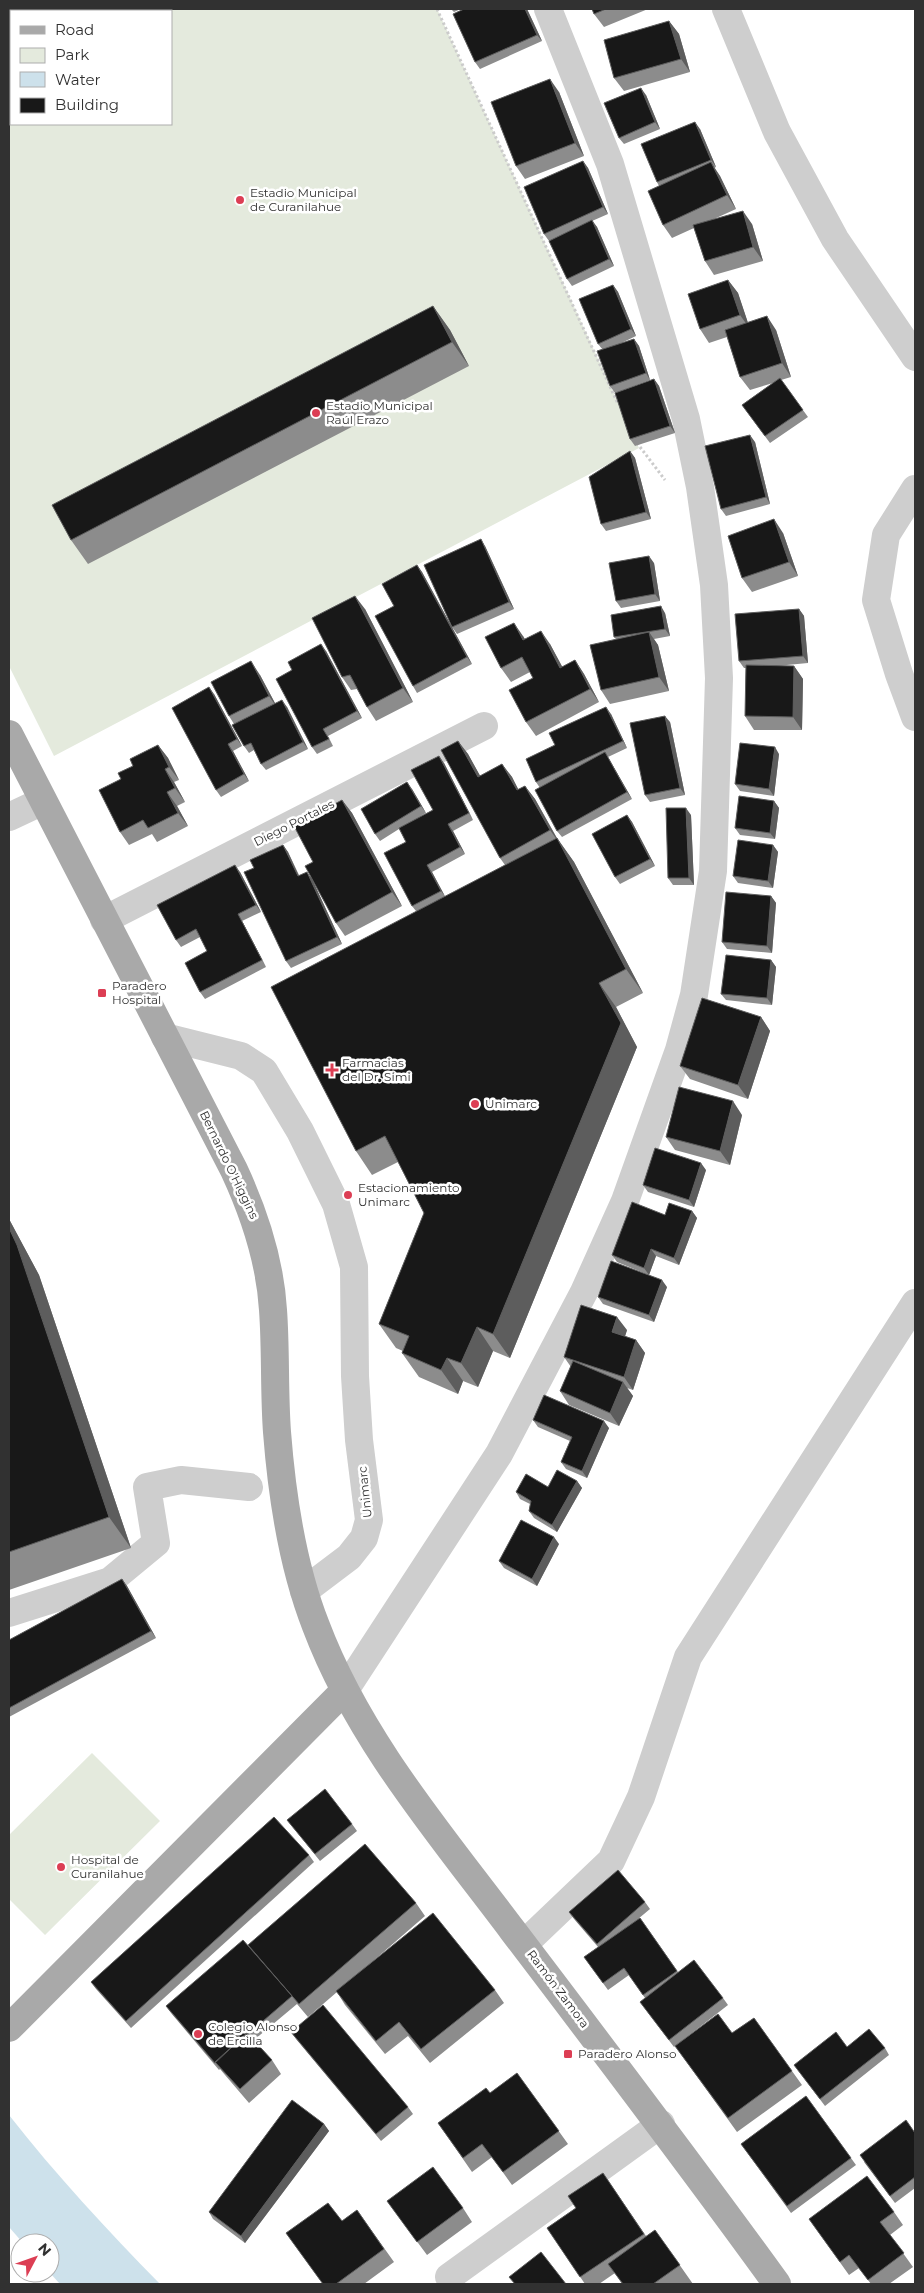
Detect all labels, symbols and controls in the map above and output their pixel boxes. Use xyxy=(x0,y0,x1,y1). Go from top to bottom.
legend xyxy=(10,10,172,125)
text: Road xyxy=(55,20,94,39)
text: Park xyxy=(55,45,89,64)
text: Water xyxy=(55,70,101,89)
text: Building xyxy=(55,95,119,114)
place label: Estadio Municipal de Curanilahue xyxy=(250,185,357,214)
marker: Estadio Municipal de Curanilahue xyxy=(234,194,246,206)
place label: Estadio Municipal Raúl Erazo xyxy=(326,398,433,427)
marker: Estadio Municipal Raúl Erazo xyxy=(310,407,322,419)
street label: Diego Portales xyxy=(251,796,337,849)
place label: Paradero Hospital xyxy=(112,978,167,1007)
marker: Paradero Hospital xyxy=(96,987,108,999)
place label: Farmacias del Dr. Simi xyxy=(342,1055,411,1084)
marker: Farmacias del Dr. Simi xyxy=(326,1064,338,1076)
place label: Unimarc xyxy=(485,1096,537,1111)
marker: Unimarc xyxy=(469,1098,481,1110)
street label: Bernardo O'Higgins xyxy=(197,1108,262,1221)
place label: Estacionamiento Unimarc xyxy=(358,1180,460,1209)
marker: Estacionamiento Unimarc xyxy=(342,1189,354,1201)
street label: Unimarc xyxy=(354,1465,375,1519)
place label: Hospital de Curanilahue xyxy=(71,1852,144,1881)
marker: Hospital de Curanilahue xyxy=(55,1861,67,1873)
street label: Ramón Zamora xyxy=(524,1947,593,2031)
place label: Colegio Alonso de Ercilla xyxy=(208,2019,297,2048)
marker: Colegio Alonso de Ercilla xyxy=(192,2028,204,2040)
place label: Paradero Alonso xyxy=(578,2046,676,2061)
marker: Paradero Alonso xyxy=(562,2048,574,2060)
north arrow xyxy=(10,2233,60,2283)
text: N xyxy=(34,2239,55,2260)

